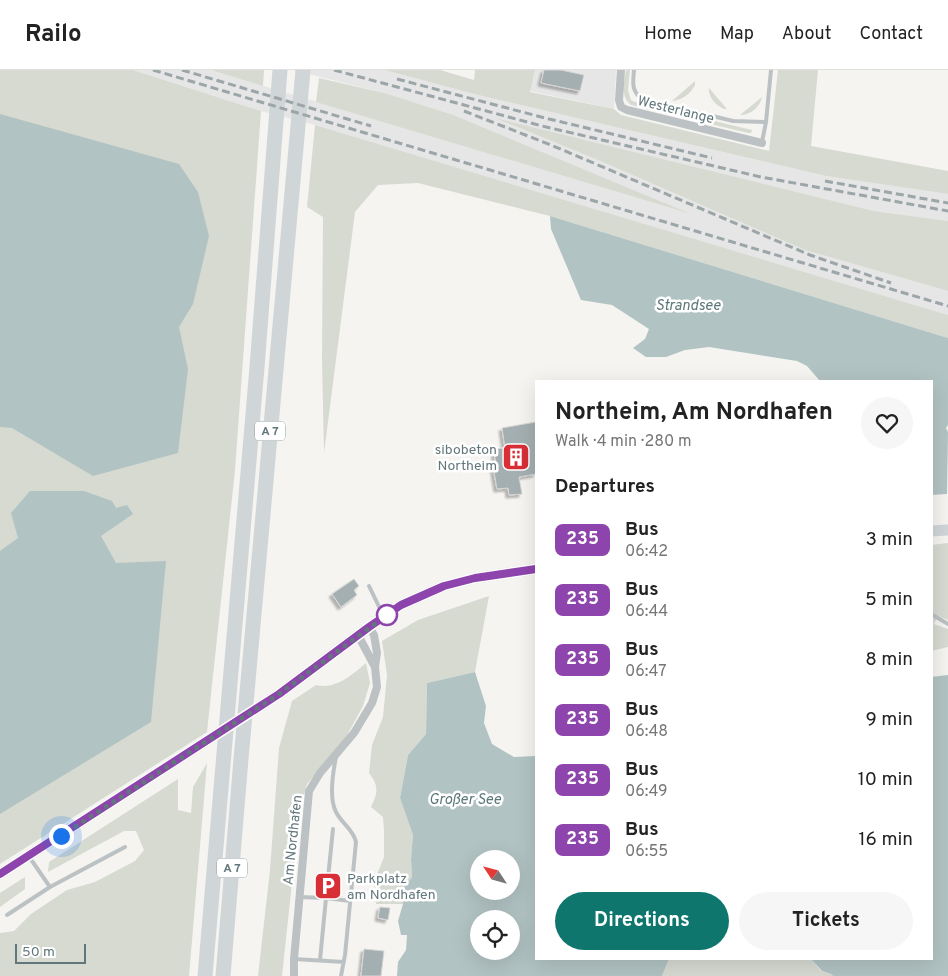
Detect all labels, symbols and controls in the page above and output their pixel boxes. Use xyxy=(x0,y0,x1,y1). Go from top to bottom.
text: Railo xyxy=(25,20,82,50)
text: Home xyxy=(644,23,692,46)
text: Map xyxy=(720,23,754,46)
text: About xyxy=(782,23,831,46)
text: Contact xyxy=(859,23,923,46)
street label: Westerlange xyxy=(636,93,716,128)
water label: Strandsee xyxy=(656,297,721,316)
button: heart xyxy=(861,397,913,449)
text: Northeim, Am Nordhafen xyxy=(555,398,833,428)
road number: A 7 xyxy=(255,422,285,441)
text: Walk · 4 min · 280 m xyxy=(555,432,692,452)
place label: sibobeton Northeim xyxy=(435,442,497,475)
building icon: sibobeton Northeim xyxy=(501,442,531,472)
text: Departures xyxy=(555,475,655,499)
text: Bus xyxy=(625,518,659,542)
text: 235 xyxy=(566,528,599,551)
text: 3 min xyxy=(865,528,913,552)
text: 06:42 xyxy=(625,542,668,562)
text: Bus xyxy=(625,578,659,602)
text: 235 xyxy=(566,588,599,611)
text: 5 min xyxy=(865,588,913,612)
text: 06:44 xyxy=(625,602,668,622)
unlabelled marker xyxy=(376,604,398,626)
text: Bus xyxy=(625,638,659,662)
text: 235 xyxy=(566,648,599,671)
text: 8 min xyxy=(865,648,913,672)
text: 06:47 xyxy=(625,662,667,682)
text: Bus xyxy=(625,698,659,722)
text: 235 xyxy=(566,708,599,731)
text: 9 min xyxy=(866,708,913,732)
text: 06:48 xyxy=(625,722,668,742)
text: Bus xyxy=(625,758,659,782)
text: 235 xyxy=(566,768,599,791)
text: 10 min xyxy=(858,768,913,792)
text: 06:49 xyxy=(625,782,668,802)
water label: Großer See xyxy=(429,791,501,810)
street label: Am Nordhafen xyxy=(280,794,307,886)
text: Bus xyxy=(625,818,659,842)
your location xyxy=(49,824,74,849)
text: 235 xyxy=(566,828,599,851)
text: 16 min xyxy=(858,828,913,852)
text: 06:55 xyxy=(625,842,668,862)
north arrow xyxy=(470,850,520,900)
map controls xyxy=(470,850,520,960)
road number: A 7 xyxy=(217,858,247,878)
parking icon: Parkplatz am Nordhafen xyxy=(313,871,343,901)
place label: Parkplatz am Nordhafen xyxy=(347,871,436,904)
button: Directions xyxy=(555,892,729,950)
button: Tickets xyxy=(739,892,913,950)
button: locate xyxy=(470,910,520,960)
scale bar xyxy=(15,941,86,964)
text: 50 m xyxy=(22,944,55,961)

